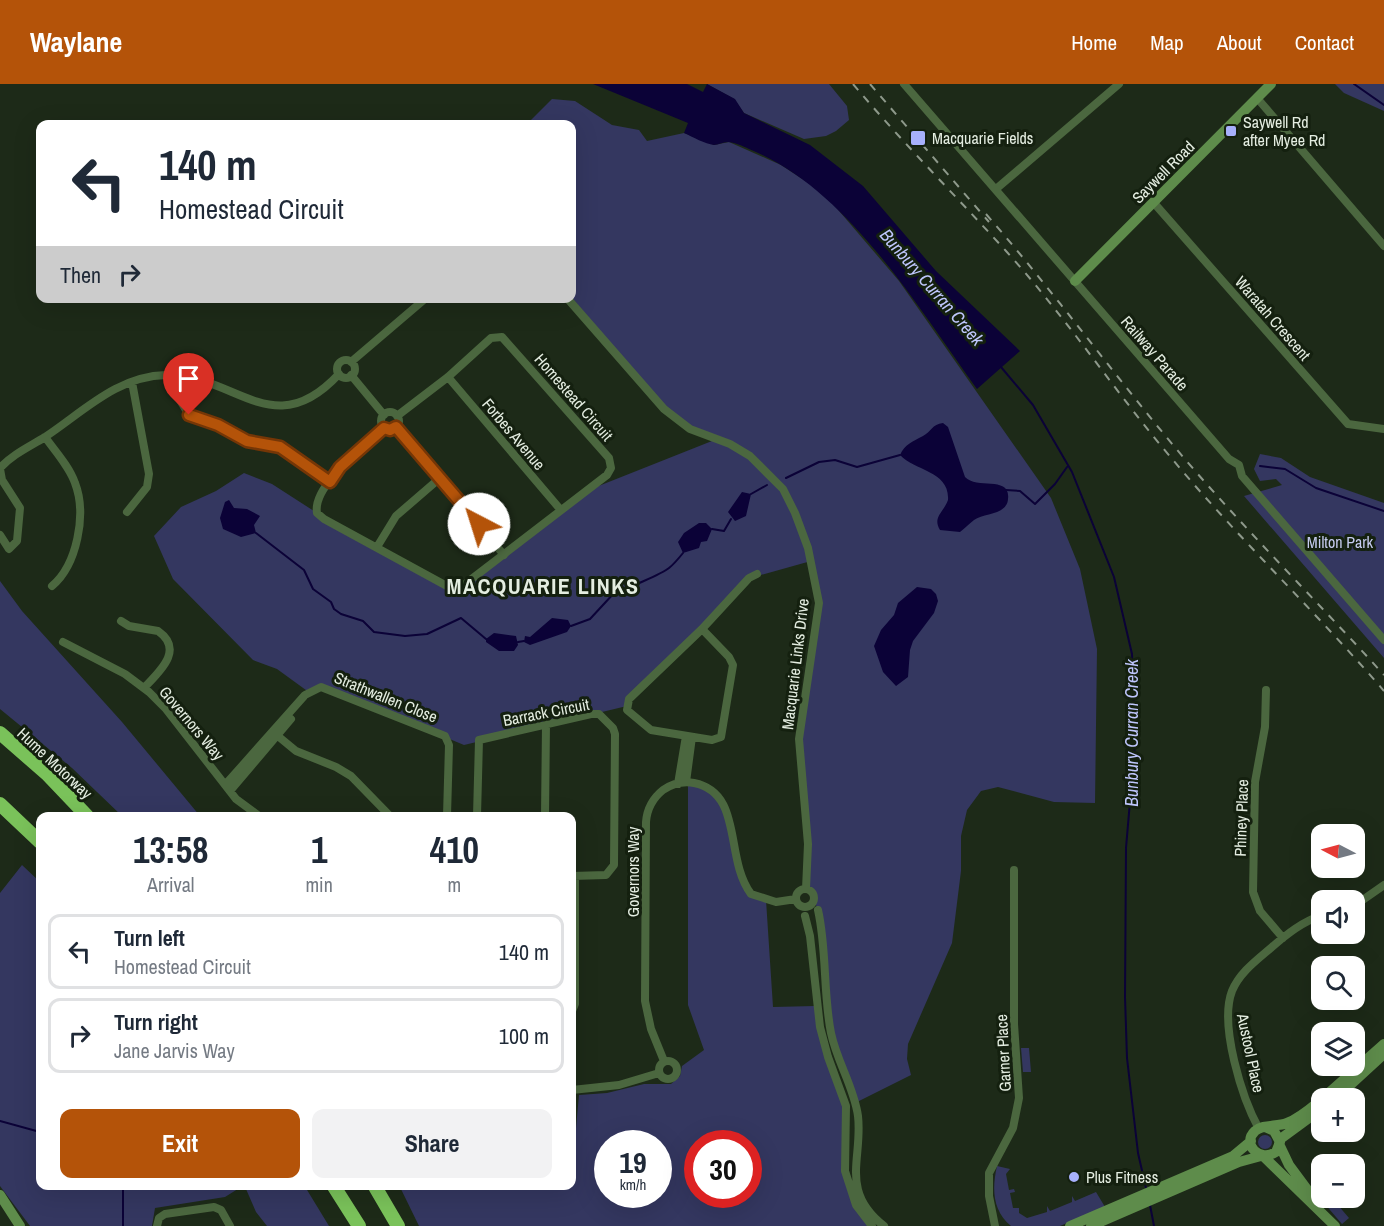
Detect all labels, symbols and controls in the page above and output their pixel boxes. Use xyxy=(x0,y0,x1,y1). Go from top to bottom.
text: Waylane xyxy=(30,23,122,61)
text: Home xyxy=(1071,28,1117,57)
text: Map xyxy=(1150,28,1184,57)
text: About xyxy=(1217,28,1262,57)
text: Contact xyxy=(1295,28,1354,57)
place label: Saywell Rd after Myee Rd xyxy=(1243,111,1325,151)
marker: Saywell Rd after Myee Rd xyxy=(1224,124,1238,138)
place label: Macquarie Fields xyxy=(932,127,1033,149)
marker: Macquarie Fields xyxy=(909,129,927,147)
street label: Saywell Road xyxy=(1127,136,1199,208)
text: 140 m xyxy=(159,137,257,193)
icon: left xyxy=(60,144,138,222)
text: Homestead Circuit xyxy=(159,191,344,227)
water label: Bunbury Curran Creek xyxy=(874,223,990,351)
icon: right xyxy=(113,258,146,291)
text: Then xyxy=(60,260,101,290)
street label: Waratah Crescent xyxy=(1230,271,1316,365)
street label: Railway Parade xyxy=(1116,311,1194,395)
street label: Homestead Circuit xyxy=(530,349,618,446)
pin xyxy=(163,353,214,415)
icon: arrive xyxy=(172,362,205,395)
street label: Forbes Avenue xyxy=(477,393,551,475)
position arrow xyxy=(447,492,511,556)
park label: Milton Park xyxy=(1307,531,1374,553)
district label: MACQUARIE LINKS xyxy=(447,571,639,601)
street label: Macquarie Links Drive xyxy=(776,597,814,731)
water label: Bunbury Curran Creek xyxy=(1119,659,1144,807)
street label: Strathwallen Close xyxy=(331,666,441,728)
street label: Governors Way xyxy=(154,681,230,765)
street label: Barrack Circuit xyxy=(501,693,591,731)
street label: Hume Motorway xyxy=(13,722,98,804)
street label: Phiney Place xyxy=(1229,779,1253,857)
north arrow xyxy=(1311,824,1365,878)
map controls xyxy=(1311,824,1365,1208)
text: 13:58 xyxy=(133,826,208,874)
text: 1 xyxy=(311,826,327,874)
text: 410 xyxy=(430,826,479,874)
street label: Governors Way xyxy=(622,826,644,917)
text: Arrival xyxy=(147,871,194,898)
text: min xyxy=(305,871,333,898)
text: m xyxy=(448,871,461,898)
button: sound xyxy=(1311,890,1365,944)
text: Turn left xyxy=(114,923,185,953)
icon: left xyxy=(63,935,96,968)
text: 140 m xyxy=(499,937,549,967)
text: Homestead Circuit xyxy=(114,953,251,980)
button: search xyxy=(1311,956,1365,1010)
text: Turn right xyxy=(114,1007,198,1037)
street label: Austool Place xyxy=(1232,1010,1270,1095)
street label: Garner Place xyxy=(990,1014,1016,1092)
icon: right xyxy=(63,1019,96,1052)
text: 100 m xyxy=(499,1021,549,1051)
button: layers xyxy=(1311,1022,1365,1076)
text: Jane Jarvis Way xyxy=(114,1037,235,1064)
button: + xyxy=(1311,1088,1365,1142)
button: Exit xyxy=(60,1109,300,1178)
button: Share xyxy=(312,1109,552,1178)
speed limit sign: 30 xyxy=(684,1130,762,1208)
text: 19 xyxy=(619,1142,647,1182)
button: − xyxy=(1311,1154,1365,1208)
place label: Plus Fitness xyxy=(1086,1166,1158,1188)
marker: Plus Fitness xyxy=(1067,1170,1081,1184)
text: km/h xyxy=(620,1174,646,1195)

